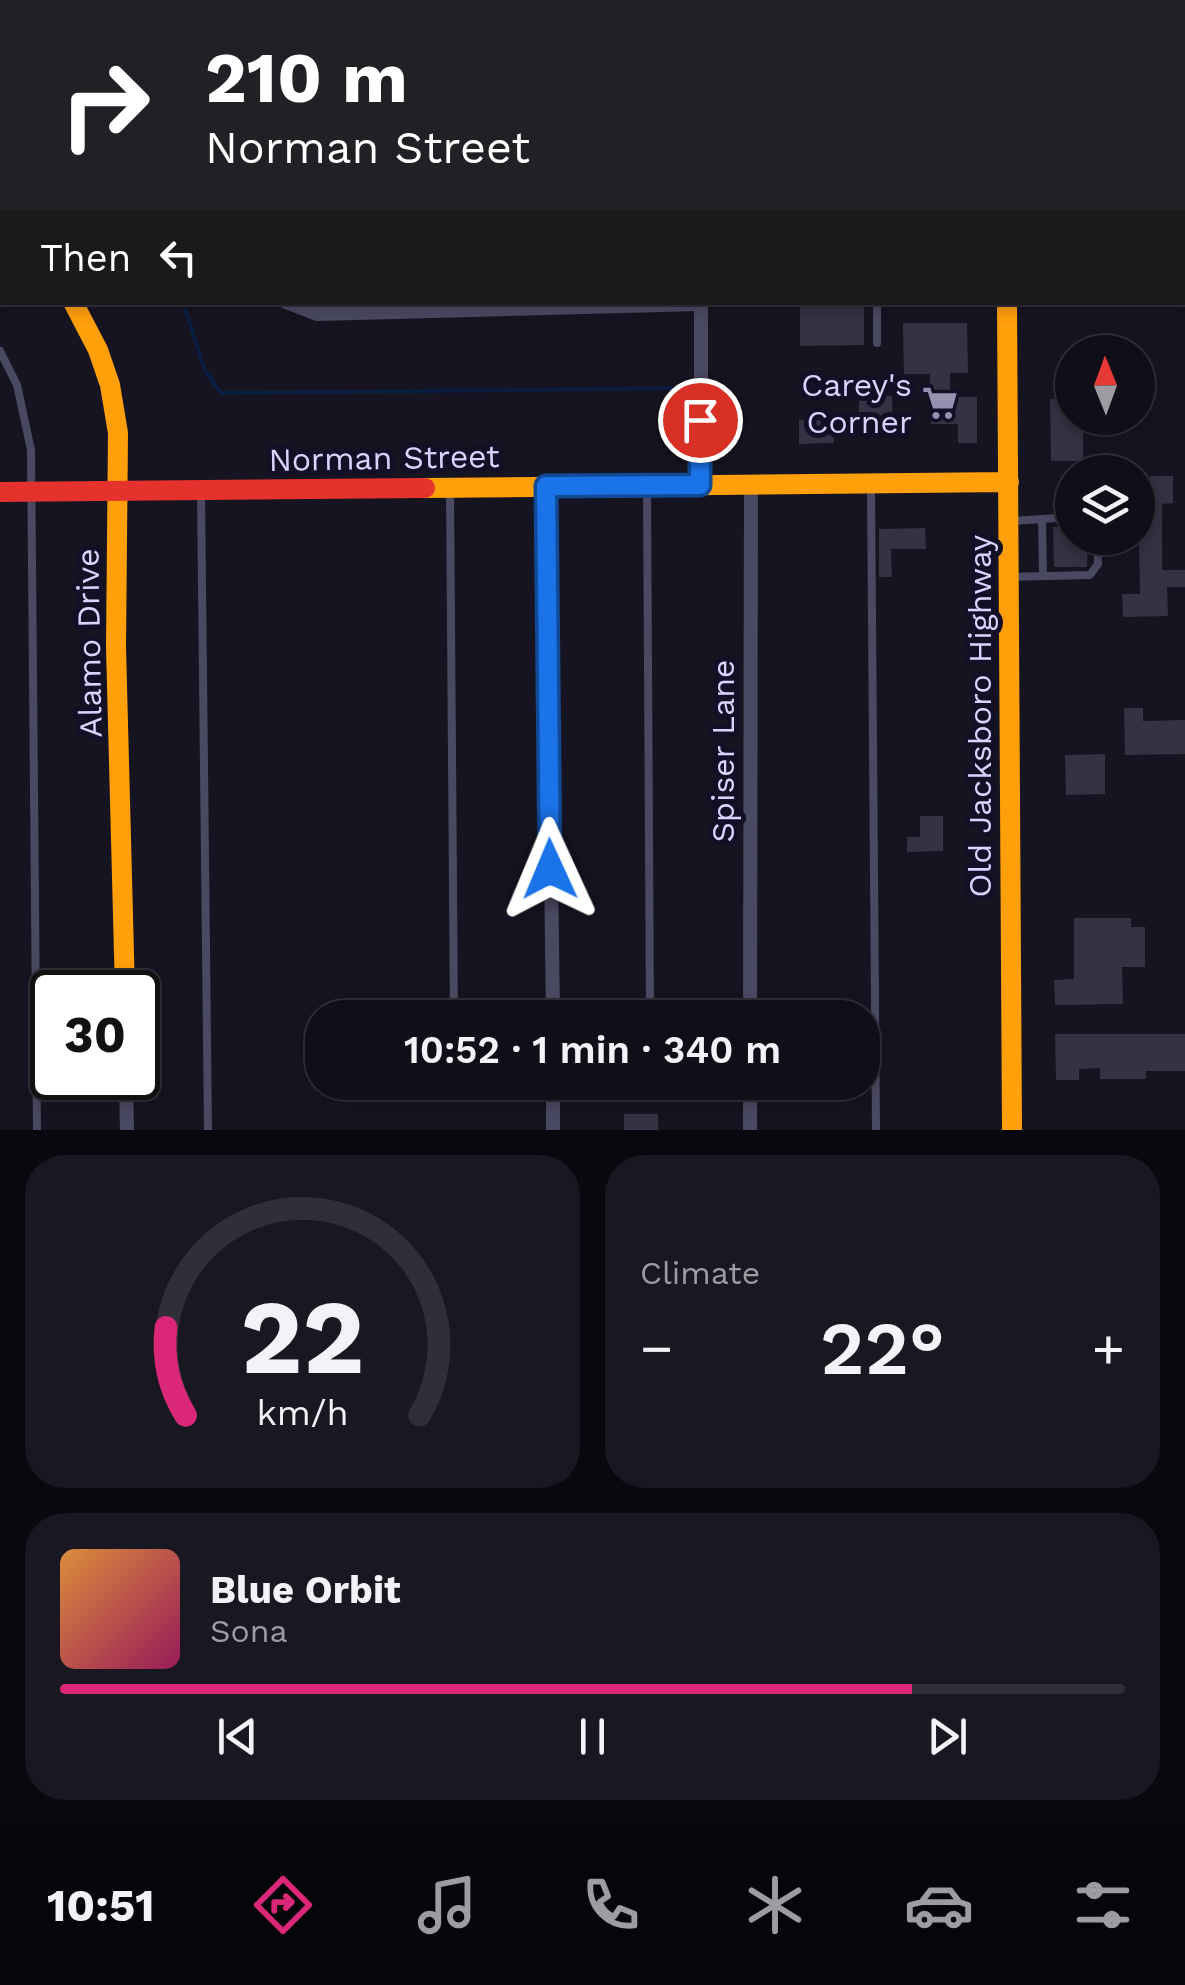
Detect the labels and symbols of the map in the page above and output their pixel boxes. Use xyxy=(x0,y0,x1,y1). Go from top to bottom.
north arrow xyxy=(1055,335,1155,435)
place label: Carey's Corner xyxy=(801,366,912,441)
pin xyxy=(658,378,743,463)
supermarket icon: Carey's Corner xyxy=(921,384,959,422)
street label: Norman Street xyxy=(268,437,500,479)
street label: Old Jacksboro Highway xyxy=(961,534,999,897)
street label: Alamo Drive xyxy=(68,548,110,738)
street label: Spiser Lane xyxy=(704,659,742,843)
position arrow xyxy=(498,817,602,921)
speed limit sign: 30 xyxy=(30,970,160,1100)

